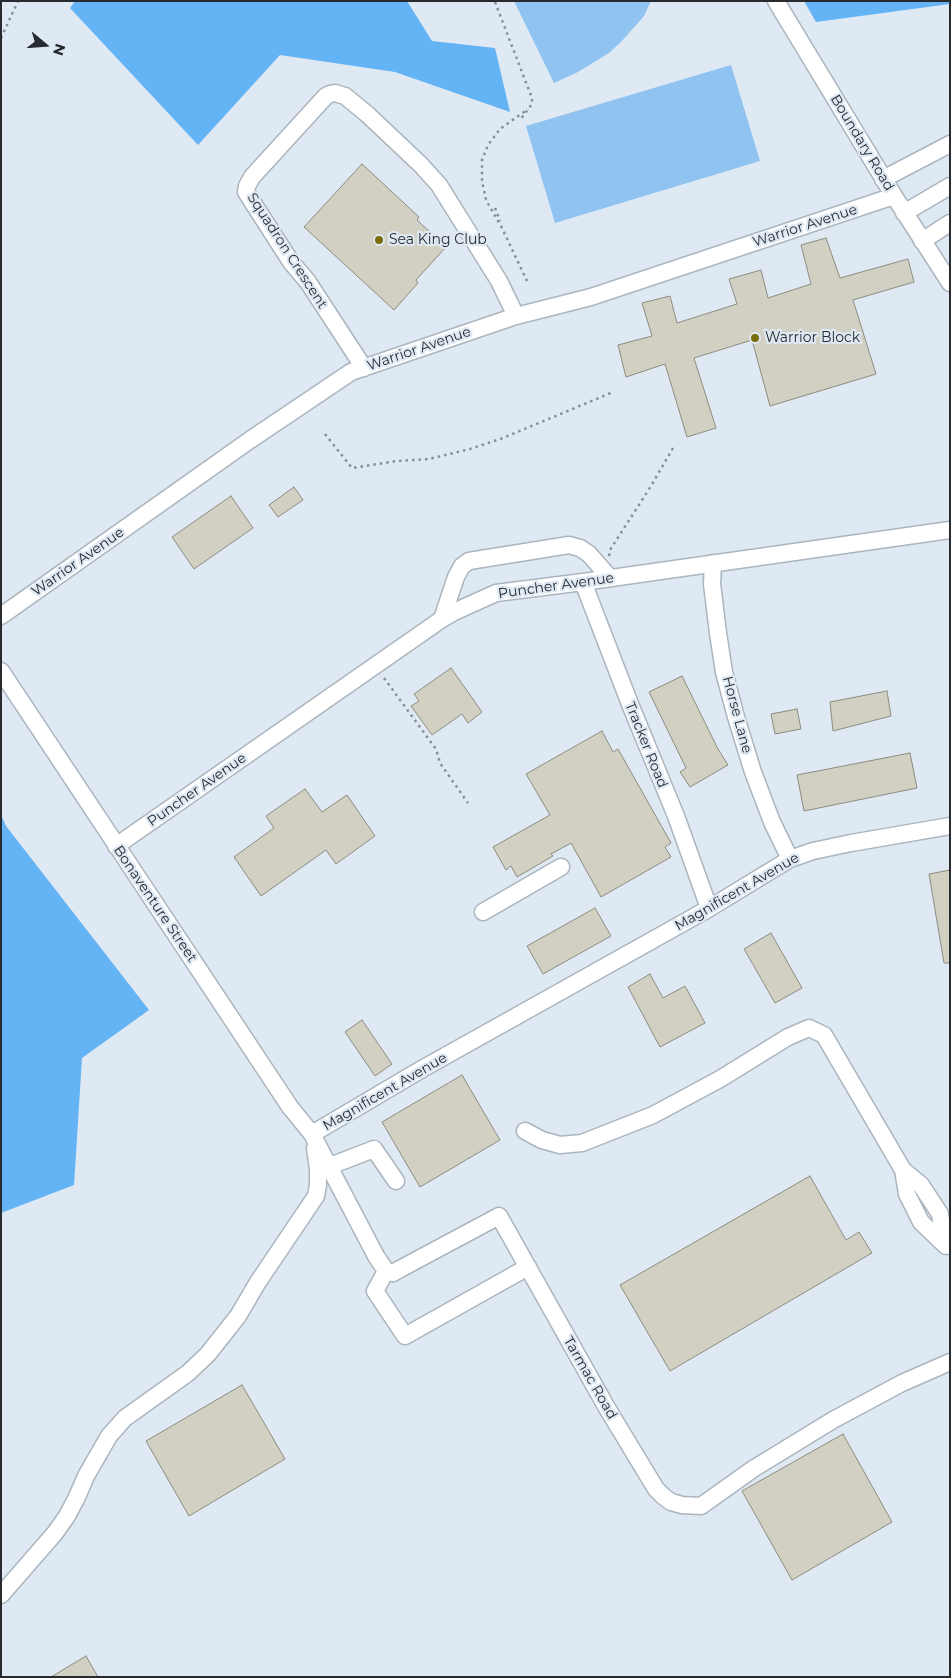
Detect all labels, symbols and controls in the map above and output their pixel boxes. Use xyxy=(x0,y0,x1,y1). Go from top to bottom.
north arrow xyxy=(20,20,70,70)
text: N xyxy=(49,41,70,58)
street label: Boundary Road xyxy=(827,92,897,194)
street label: Squadron Crescent xyxy=(243,190,331,312)
street label: Warrior Avenue xyxy=(751,201,859,251)
place label: Sea King Club xyxy=(389,232,487,248)
marker: Sea King Club xyxy=(373,234,385,246)
street label: Warrior Avenue xyxy=(365,323,473,375)
place label: Warrior Block xyxy=(765,330,860,346)
marker: Warrior Block xyxy=(749,332,761,344)
street label: Warrior Avenue xyxy=(29,524,127,600)
street label: Puncher Avenue xyxy=(497,570,615,602)
street label: Horse Lane xyxy=(719,675,755,755)
street label: Tracker Road xyxy=(621,700,671,790)
street label: Puncher Avenue xyxy=(144,750,250,830)
street label: Bonaventure Street xyxy=(110,842,200,966)
street label: Magnificent Avenue xyxy=(672,850,802,934)
street label: Magnificent Avenue xyxy=(320,1050,450,1134)
street label: Tarmac Road xyxy=(560,1334,620,1422)

